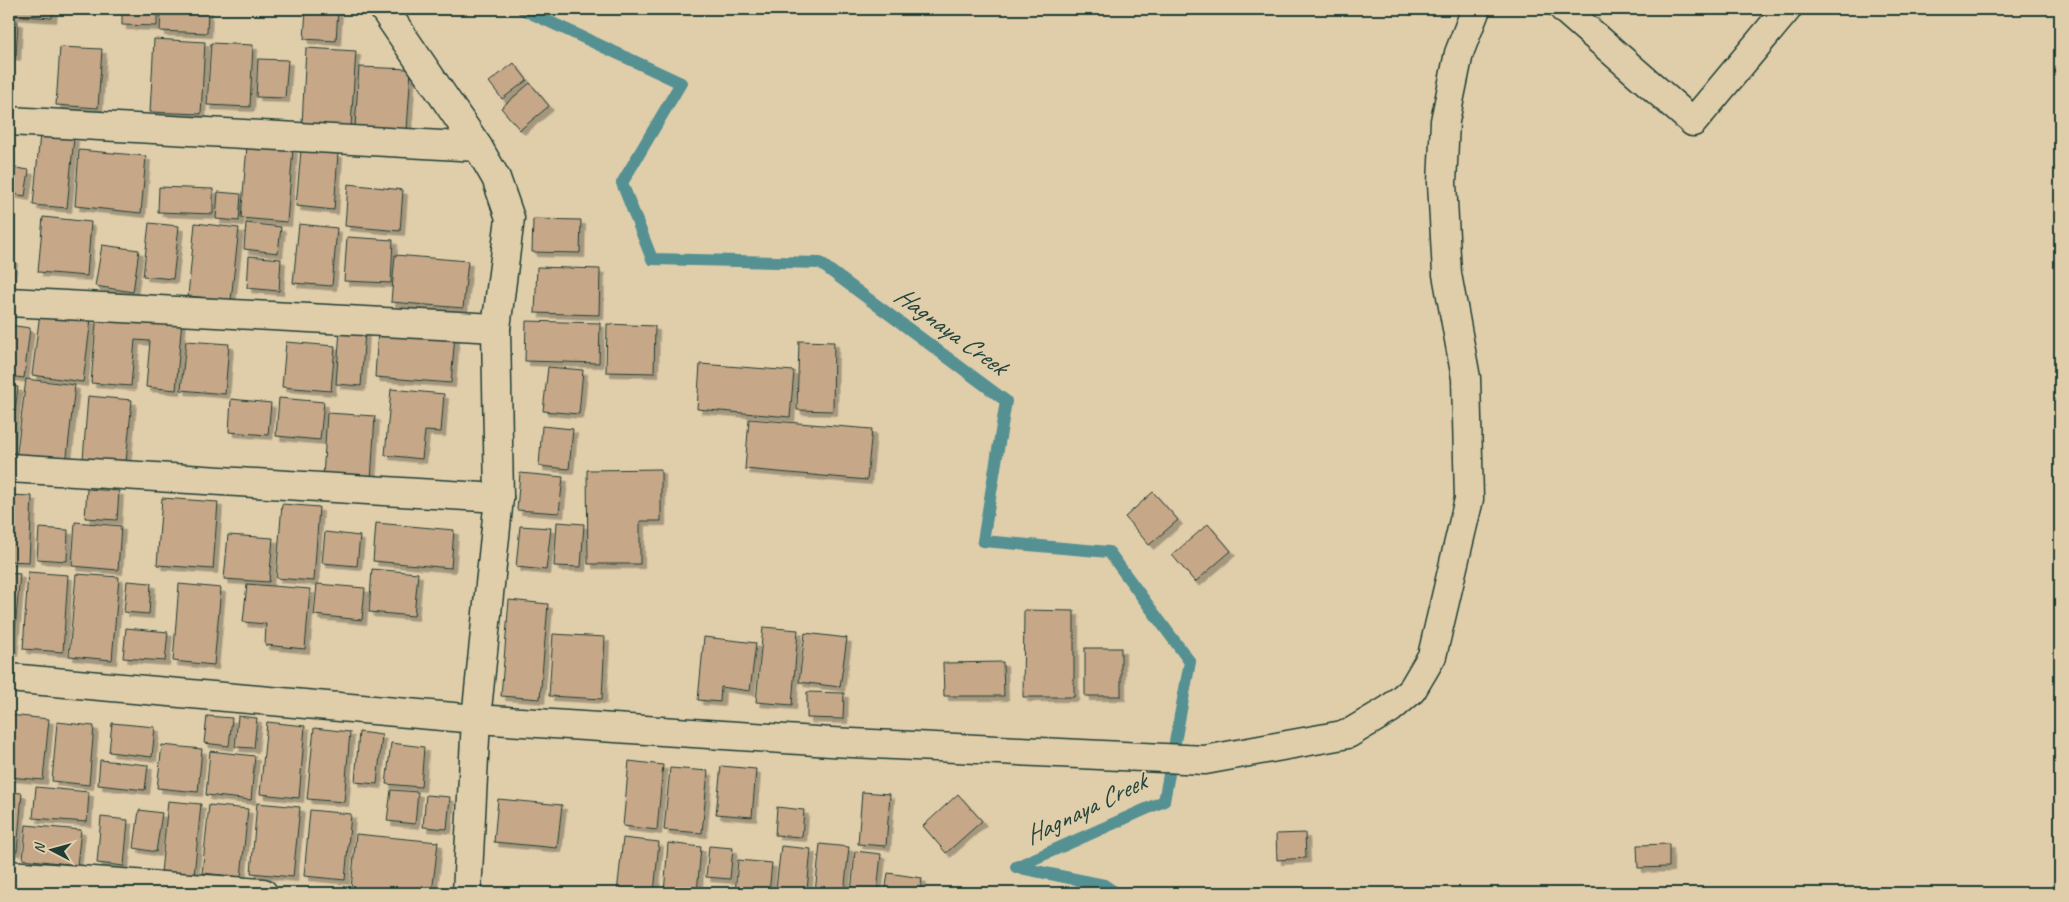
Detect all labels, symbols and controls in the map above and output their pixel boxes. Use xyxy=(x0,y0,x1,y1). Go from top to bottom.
water label: Hagnaya Creek xyxy=(888,278,1017,385)
water label: Hagnaya Creek xyxy=(1019,763,1155,852)
north arrow xyxy=(28,824,78,874)
text: N xyxy=(31,841,49,854)

